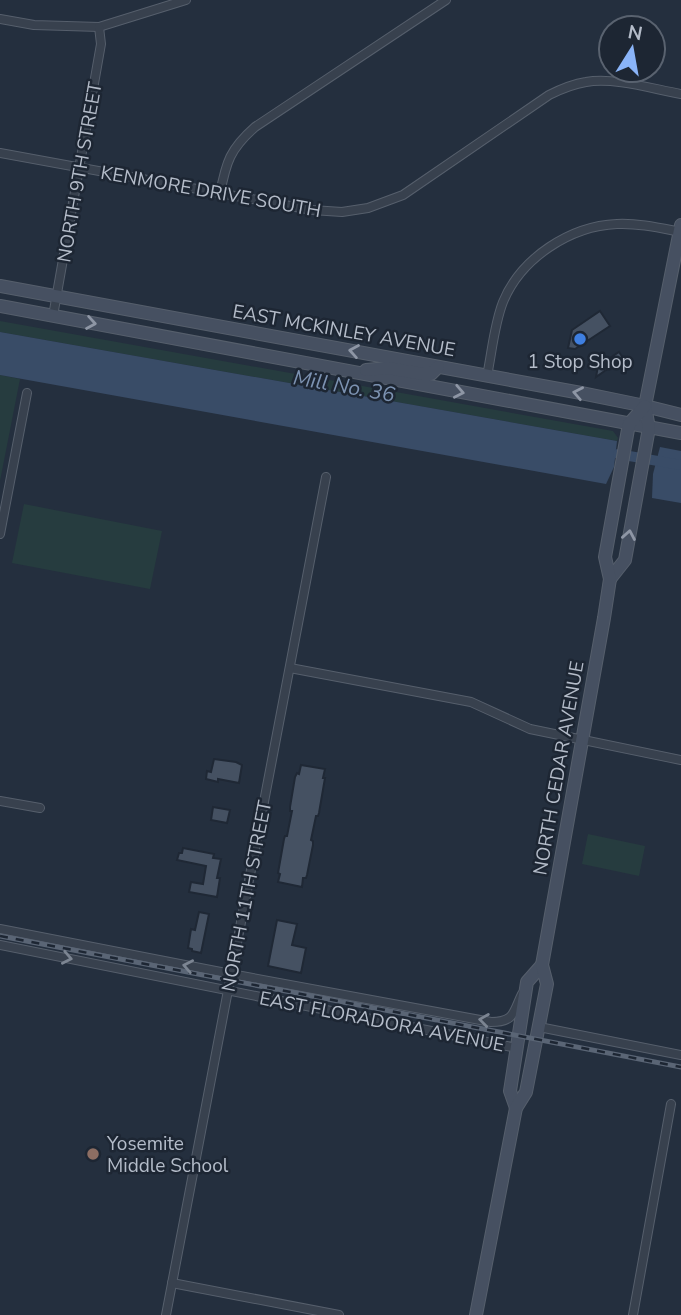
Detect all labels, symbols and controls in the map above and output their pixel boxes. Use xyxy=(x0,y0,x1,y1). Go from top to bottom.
north arrow xyxy=(597,14,667,84)
text: N xyxy=(626,19,645,47)
street label: NORTH 9TH STREET xyxy=(51,79,109,264)
street label: KENMORE DRIVE SOUTH xyxy=(99,160,323,224)
street label: EAST MCKINLEY AVENUE xyxy=(231,299,457,363)
one-way arrow xyxy=(85,315,97,330)
marker: 1 Stop Shop xyxy=(572,331,588,347)
one-way arrow xyxy=(348,345,360,360)
place label: 1 Stop Shop xyxy=(527,349,633,375)
water label: Mill No. 36 xyxy=(291,363,397,409)
one-way arrow xyxy=(453,384,465,399)
one-way arrow xyxy=(572,386,584,401)
one-way arrow xyxy=(621,529,636,541)
street label: NORTH CEDAR AVENUE xyxy=(527,659,591,877)
street label: NORTH 11TH STREET xyxy=(216,798,278,994)
one-way arrow xyxy=(61,949,73,964)
one-way arrow xyxy=(182,959,194,974)
street label: EAST FLORADORA AVENUE xyxy=(257,985,507,1059)
one-way arrow xyxy=(478,1013,490,1028)
place label: Yosemite Middle School xyxy=(106,1131,229,1179)
marker: Yosemite Middle School xyxy=(85,1146,101,1162)

